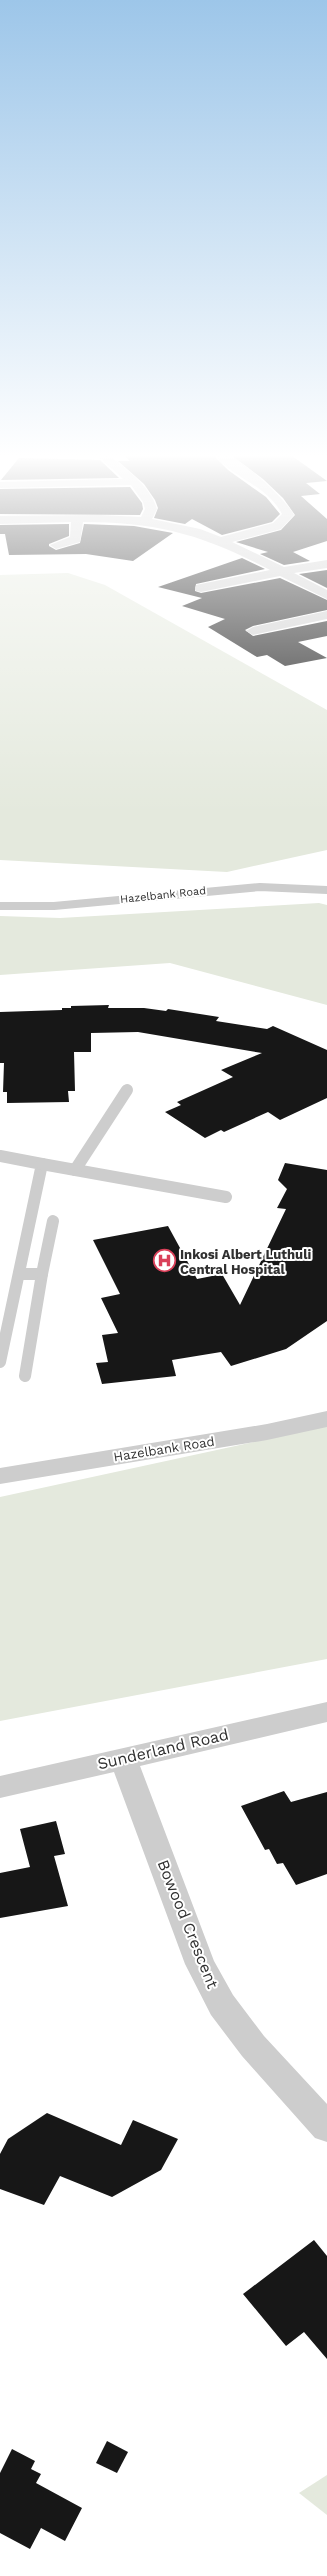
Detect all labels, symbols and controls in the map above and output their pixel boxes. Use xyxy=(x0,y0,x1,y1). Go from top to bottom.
street label: Hazelbank Road xyxy=(119,884,207,906)
place label: Inkosi Albert Luthuli Central Hospital xyxy=(180,1247,311,1277)
hospital icon: Inkosi Albert Luthuli Central Hospital xyxy=(151,1248,177,1274)
street label: Hazelbank Road xyxy=(112,1434,216,1464)
street label: Sunderland Road xyxy=(96,1725,230,1773)
street label: Bowood Crescent xyxy=(153,1857,223,1991)

